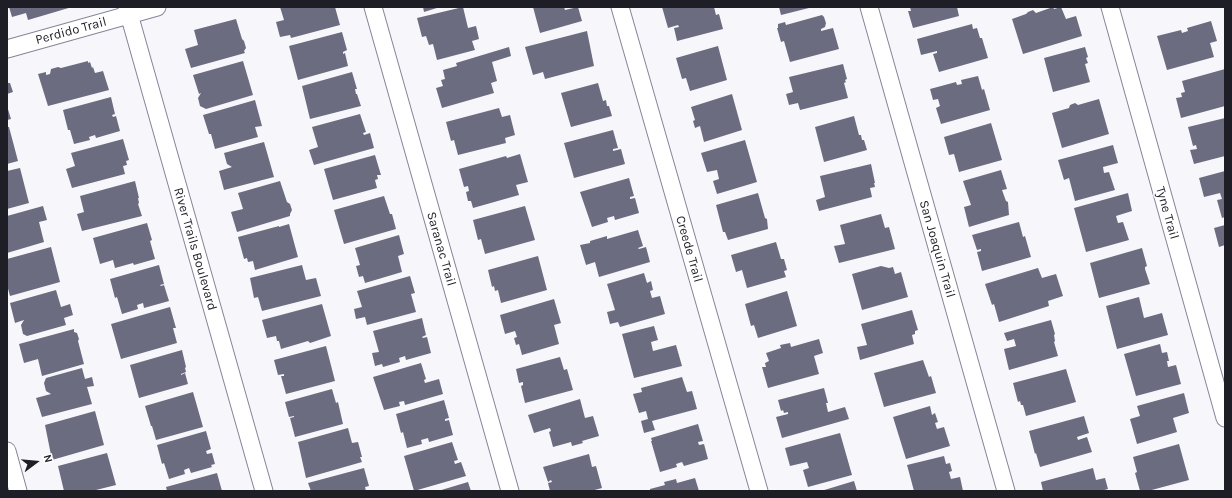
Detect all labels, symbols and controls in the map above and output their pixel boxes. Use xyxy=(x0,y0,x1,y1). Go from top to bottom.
street label: Perdido Trail xyxy=(34,14,108,48)
street label: Tyne Trail xyxy=(1152,185,1182,241)
street label: River Trails Boulevard xyxy=(170,186,220,312)
street label: San Joaquin Trail xyxy=(916,198,958,300)
street label: Saranac Trail xyxy=(423,210,459,288)
street label: Creede Trail xyxy=(672,214,706,284)
north arrow xyxy=(16,442,56,482)
text: N xyxy=(41,453,55,464)

